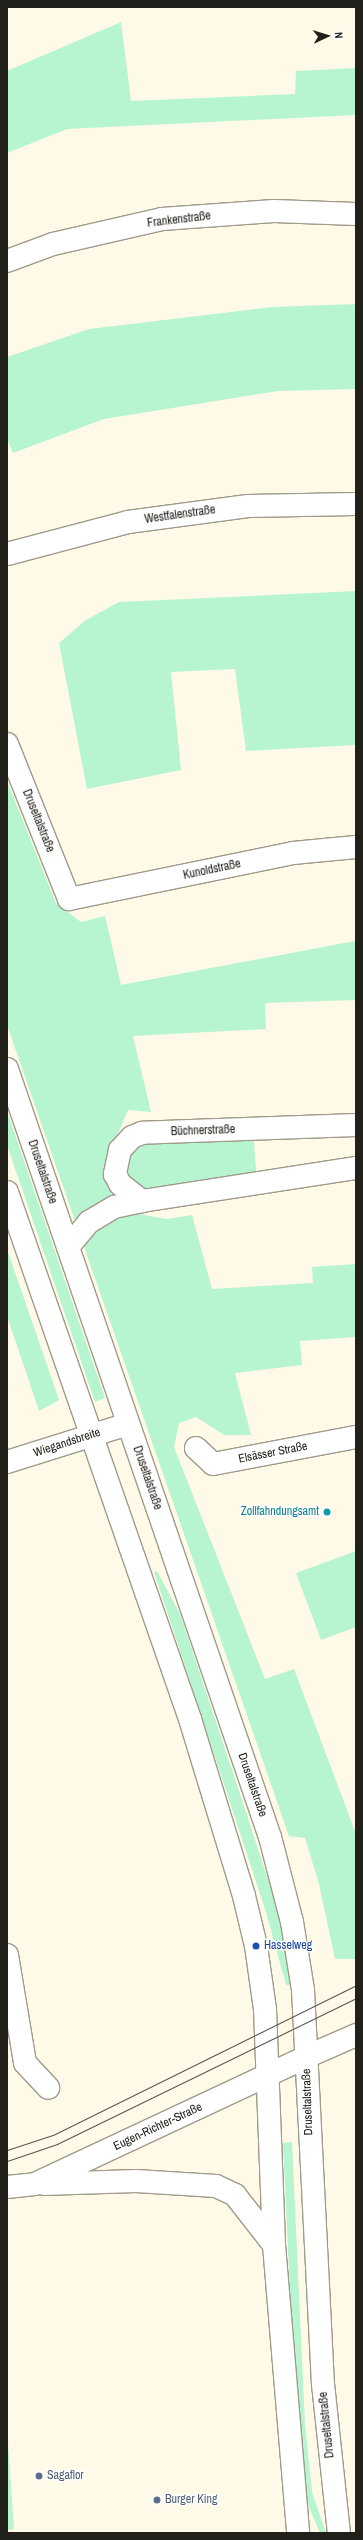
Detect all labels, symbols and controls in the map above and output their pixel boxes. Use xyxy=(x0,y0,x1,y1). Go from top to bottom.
north arrow xyxy=(307,16,347,56)
text: N xyxy=(332,31,346,39)
street label: Frankenstraße xyxy=(146,209,212,231)
street label: Westfalenstraße xyxy=(144,503,216,527)
street label: Druseltalstraße xyxy=(19,787,57,855)
street label: Kunoldstraße xyxy=(182,857,242,883)
street label: Büchnerstraße xyxy=(171,1123,235,1139)
street label: Druseltalstraße xyxy=(24,1138,60,1206)
street label: Wiegandsbreite xyxy=(32,1425,102,1461)
street label: Elsässer Straße xyxy=(237,1439,309,1467)
street label: Druseltalstraße xyxy=(129,1444,165,1512)
place label: Zollfahndungsamt xyxy=(241,1505,319,1519)
marker: Zollfahndungsamt xyxy=(322,1507,332,1517)
street label: Druseltalstraße xyxy=(234,1751,270,1819)
place label: Hasselweg xyxy=(264,1939,312,1953)
marker: Hasselweg xyxy=(251,1941,261,1951)
street label: Druseltalstraße xyxy=(300,2068,316,2136)
street label: Eugen-Richter-Straße xyxy=(111,2100,205,2154)
street label: Druseltalstraße xyxy=(316,2391,338,2459)
place label: Sagaflor xyxy=(47,2469,84,2483)
marker: Sagaflor xyxy=(34,2471,44,2481)
place label: Burger King xyxy=(165,2493,218,2507)
marker: Burger King xyxy=(152,2495,162,2505)

